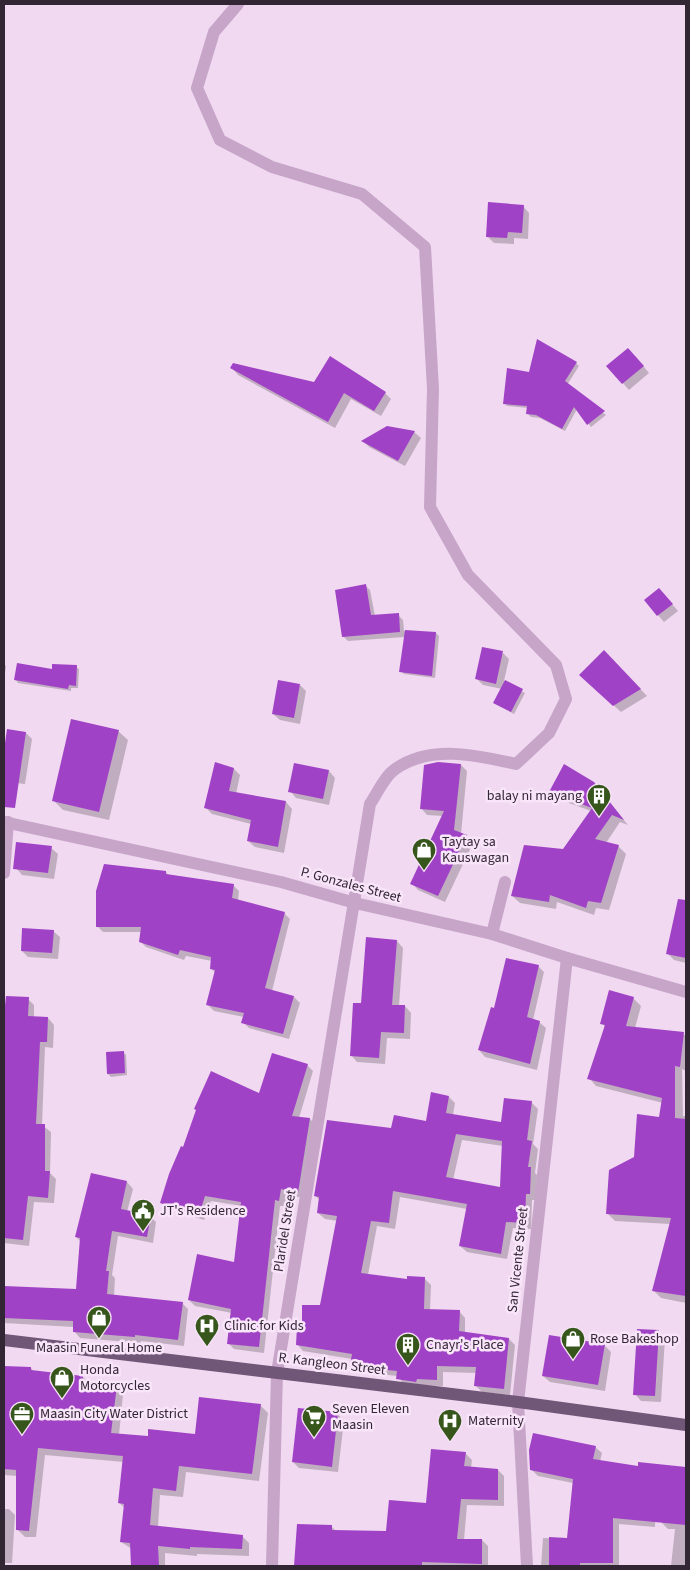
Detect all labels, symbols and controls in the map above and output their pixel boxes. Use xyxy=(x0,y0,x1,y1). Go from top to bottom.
building icon: balay ni mayang xyxy=(586,783,612,817)
place label: balay ni mayang xyxy=(487,786,582,806)
place label: Taytay sa Kauswagan xyxy=(442,832,509,868)
shop icon: Taytay sa Kauswagan xyxy=(411,837,437,871)
street label: P. Gonzales Street xyxy=(298,862,404,908)
street label: Plaridel Street xyxy=(269,1188,301,1274)
public building icon: JT's Residence xyxy=(130,1198,156,1232)
place label: JT's Residence xyxy=(160,1201,246,1221)
street label: San Vicente Street xyxy=(503,1206,533,1314)
shop icon: Maasin Funeral Home xyxy=(86,1305,112,1339)
hospital icon: Clinic for Kids xyxy=(194,1313,220,1347)
place label: Clinic for Kids xyxy=(224,1316,304,1336)
shop icon: Rose Bakeshop xyxy=(560,1326,586,1360)
place label: Rose Bakeshop xyxy=(590,1329,679,1349)
building icon: Cnayr's Place xyxy=(395,1332,421,1366)
place label: Cnayr's Place xyxy=(426,1335,504,1355)
place label: Maasin Funeral Home xyxy=(36,1338,162,1358)
street label: R. Kangleon Street xyxy=(277,1348,387,1381)
place label: Honda Motorcycles xyxy=(80,1360,150,1396)
shop icon: Honda Motorcycles xyxy=(49,1365,75,1399)
place label: Seven Eleven Maasin xyxy=(332,1399,409,1435)
office icon: Maasin City Water District xyxy=(9,1401,35,1435)
place label: Maasin City Water District xyxy=(40,1404,188,1424)
supermarket icon: Seven Eleven Maasin xyxy=(301,1404,327,1438)
hospital icon: Maternity xyxy=(437,1408,463,1442)
place label: Maternity xyxy=(468,1411,524,1431)

